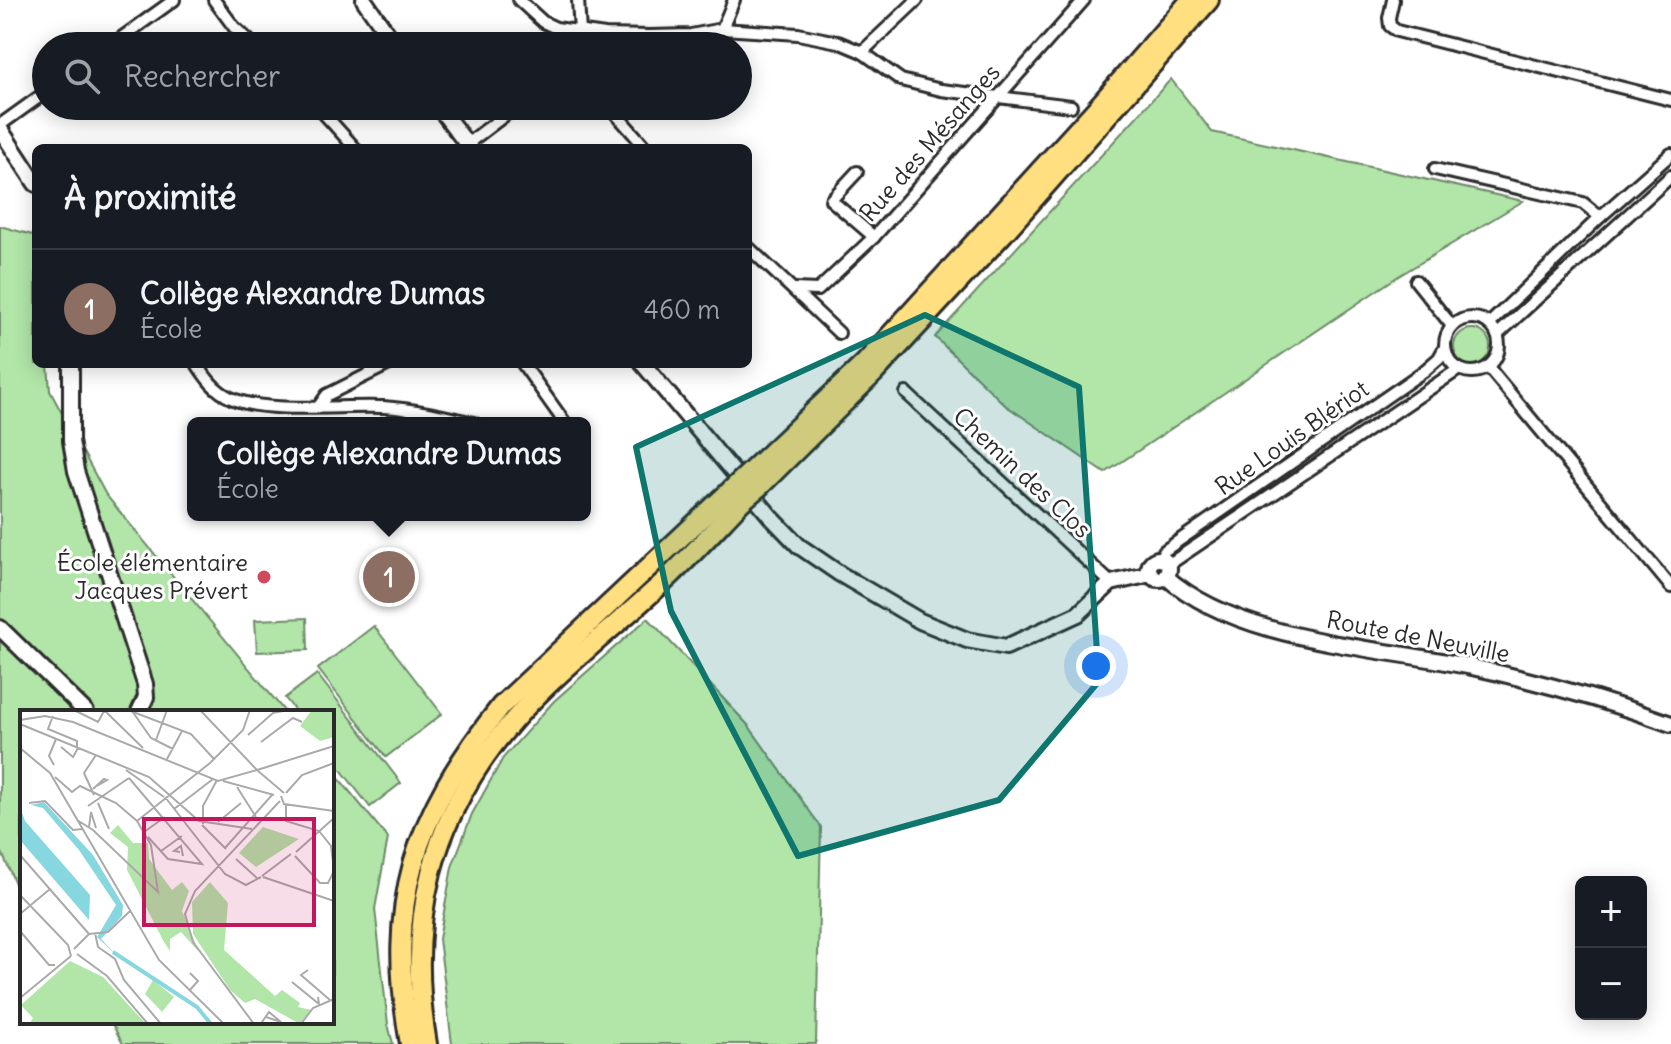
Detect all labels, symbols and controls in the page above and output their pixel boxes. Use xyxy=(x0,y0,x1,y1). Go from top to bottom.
search box xyxy=(32,32,752,120)
icon: search xyxy=(60,54,104,98)
text: Rechercher xyxy=(124,57,280,95)
street label: Rue des Mésanges xyxy=(853,57,1006,227)
text: À proximité xyxy=(64,175,237,218)
text: Collège Alexandre Dumas xyxy=(140,274,485,312)
text: 1 xyxy=(85,293,95,326)
text: 460 m xyxy=(644,293,720,326)
text: École xyxy=(140,312,202,345)
street label: Rue Louis Blériot xyxy=(1209,373,1374,501)
street label: Chemin des Clos xyxy=(947,401,1098,544)
popup xyxy=(187,417,591,521)
text: Collège Alexandre Dumas xyxy=(216,434,562,472)
text: École xyxy=(216,472,279,505)
place label: École élémentaire Jacques Prévert xyxy=(57,547,248,605)
pin: 1 xyxy=(363,547,415,607)
marker: École élémentaire Jacques Prévert xyxy=(255,568,273,586)
street label: Route de Neuville xyxy=(1324,604,1512,668)
your location xyxy=(1076,646,1116,686)
inset map xyxy=(20,710,334,1024)
map controls xyxy=(1575,876,1647,1020)
button: + xyxy=(1575,876,1647,948)
button: − xyxy=(1575,948,1647,1020)

